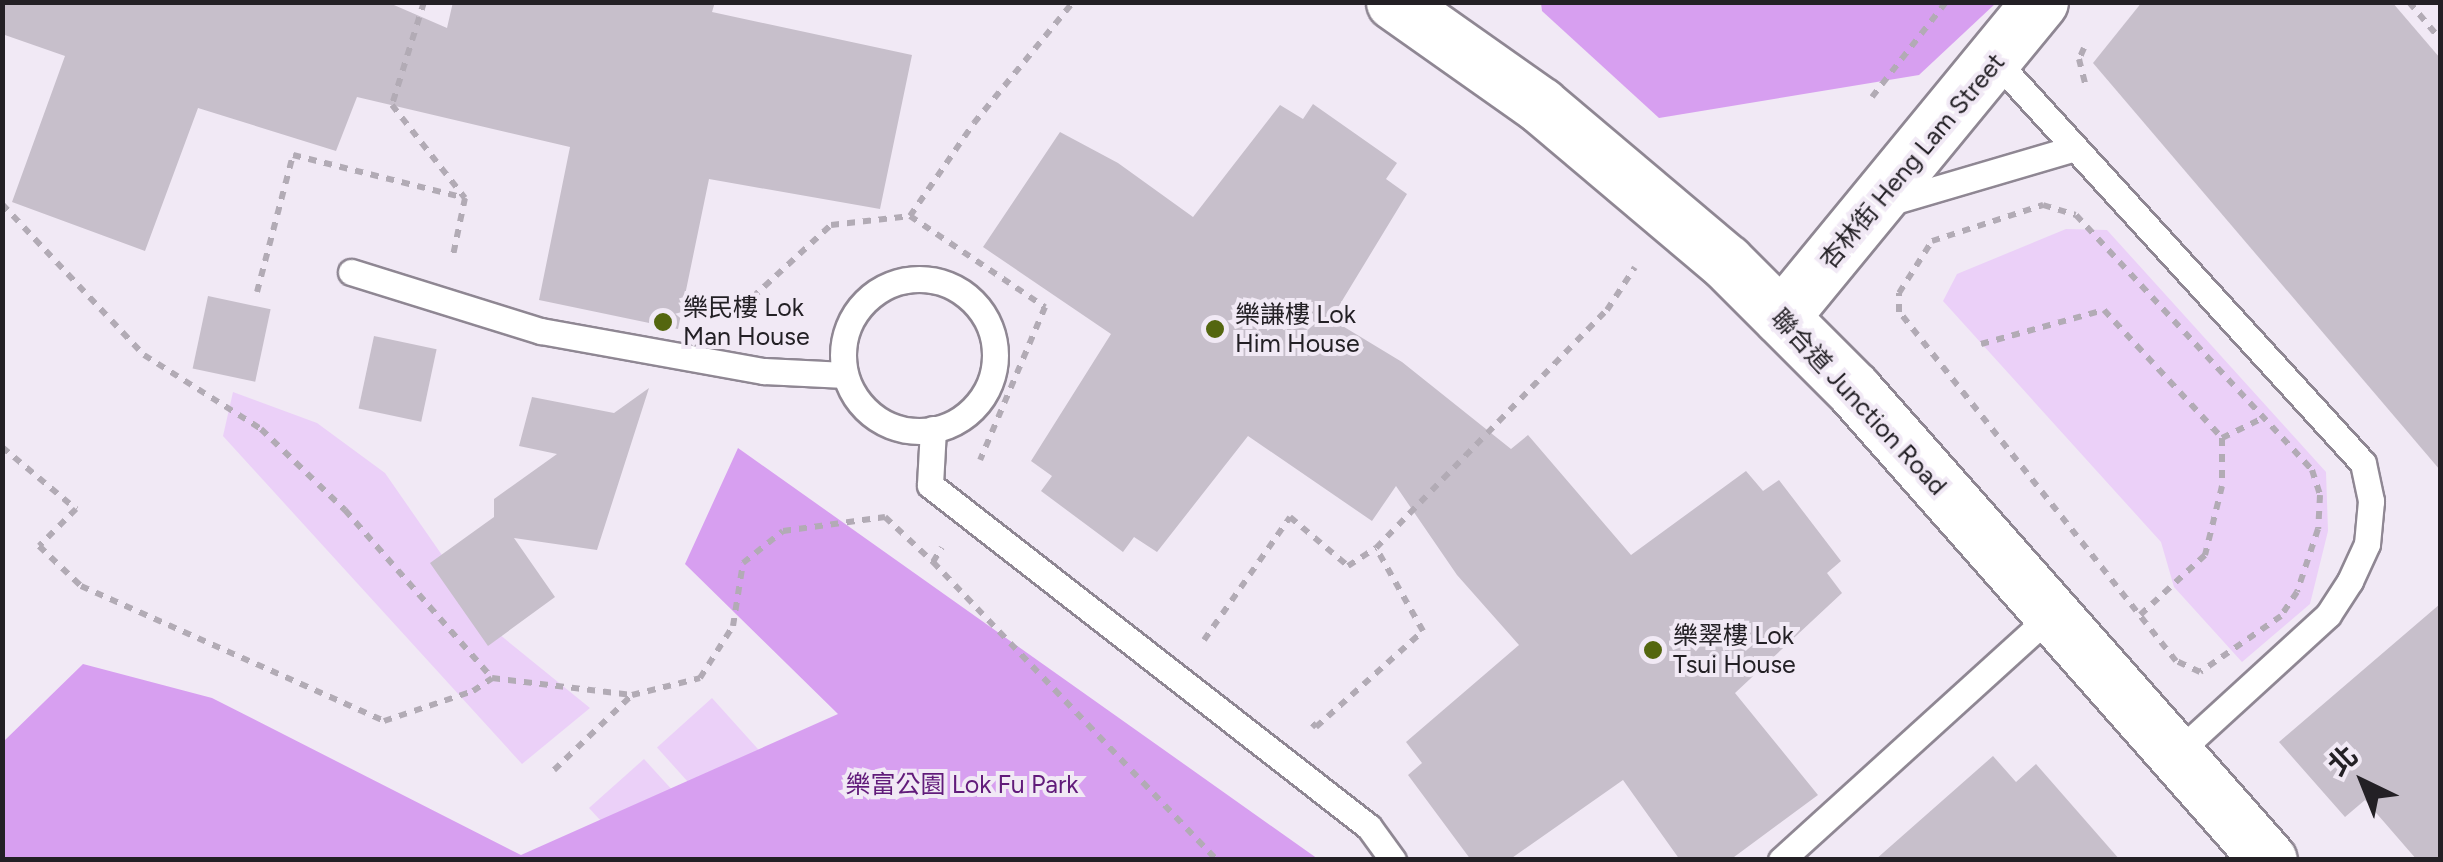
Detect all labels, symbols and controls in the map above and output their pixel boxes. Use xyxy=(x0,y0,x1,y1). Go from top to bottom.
street label: 杏林街 Heng Lam Street xyxy=(1813,47,2011,275)
place label: 樂民樓 Lok Man House xyxy=(683,293,810,352)
place label: 樂謙樓 Lok Him House xyxy=(1235,300,1360,359)
street label: 聯合道 Junction Road xyxy=(1765,303,1953,501)
marker: 樂民樓 Lok Man House xyxy=(652,311,674,333)
marker: 樂謙樓 Lok Him House xyxy=(1204,318,1226,340)
place label: 樂翠樓 Lok Tsui House xyxy=(1673,621,1796,680)
marker: 樂翠樓 Lok Tsui House xyxy=(1642,639,1664,661)
north arrow xyxy=(2313,732,2413,832)
text: 北 xyxy=(2321,738,2364,782)
park label: 樂富公園 Lok Fu Park xyxy=(846,769,1078,799)

